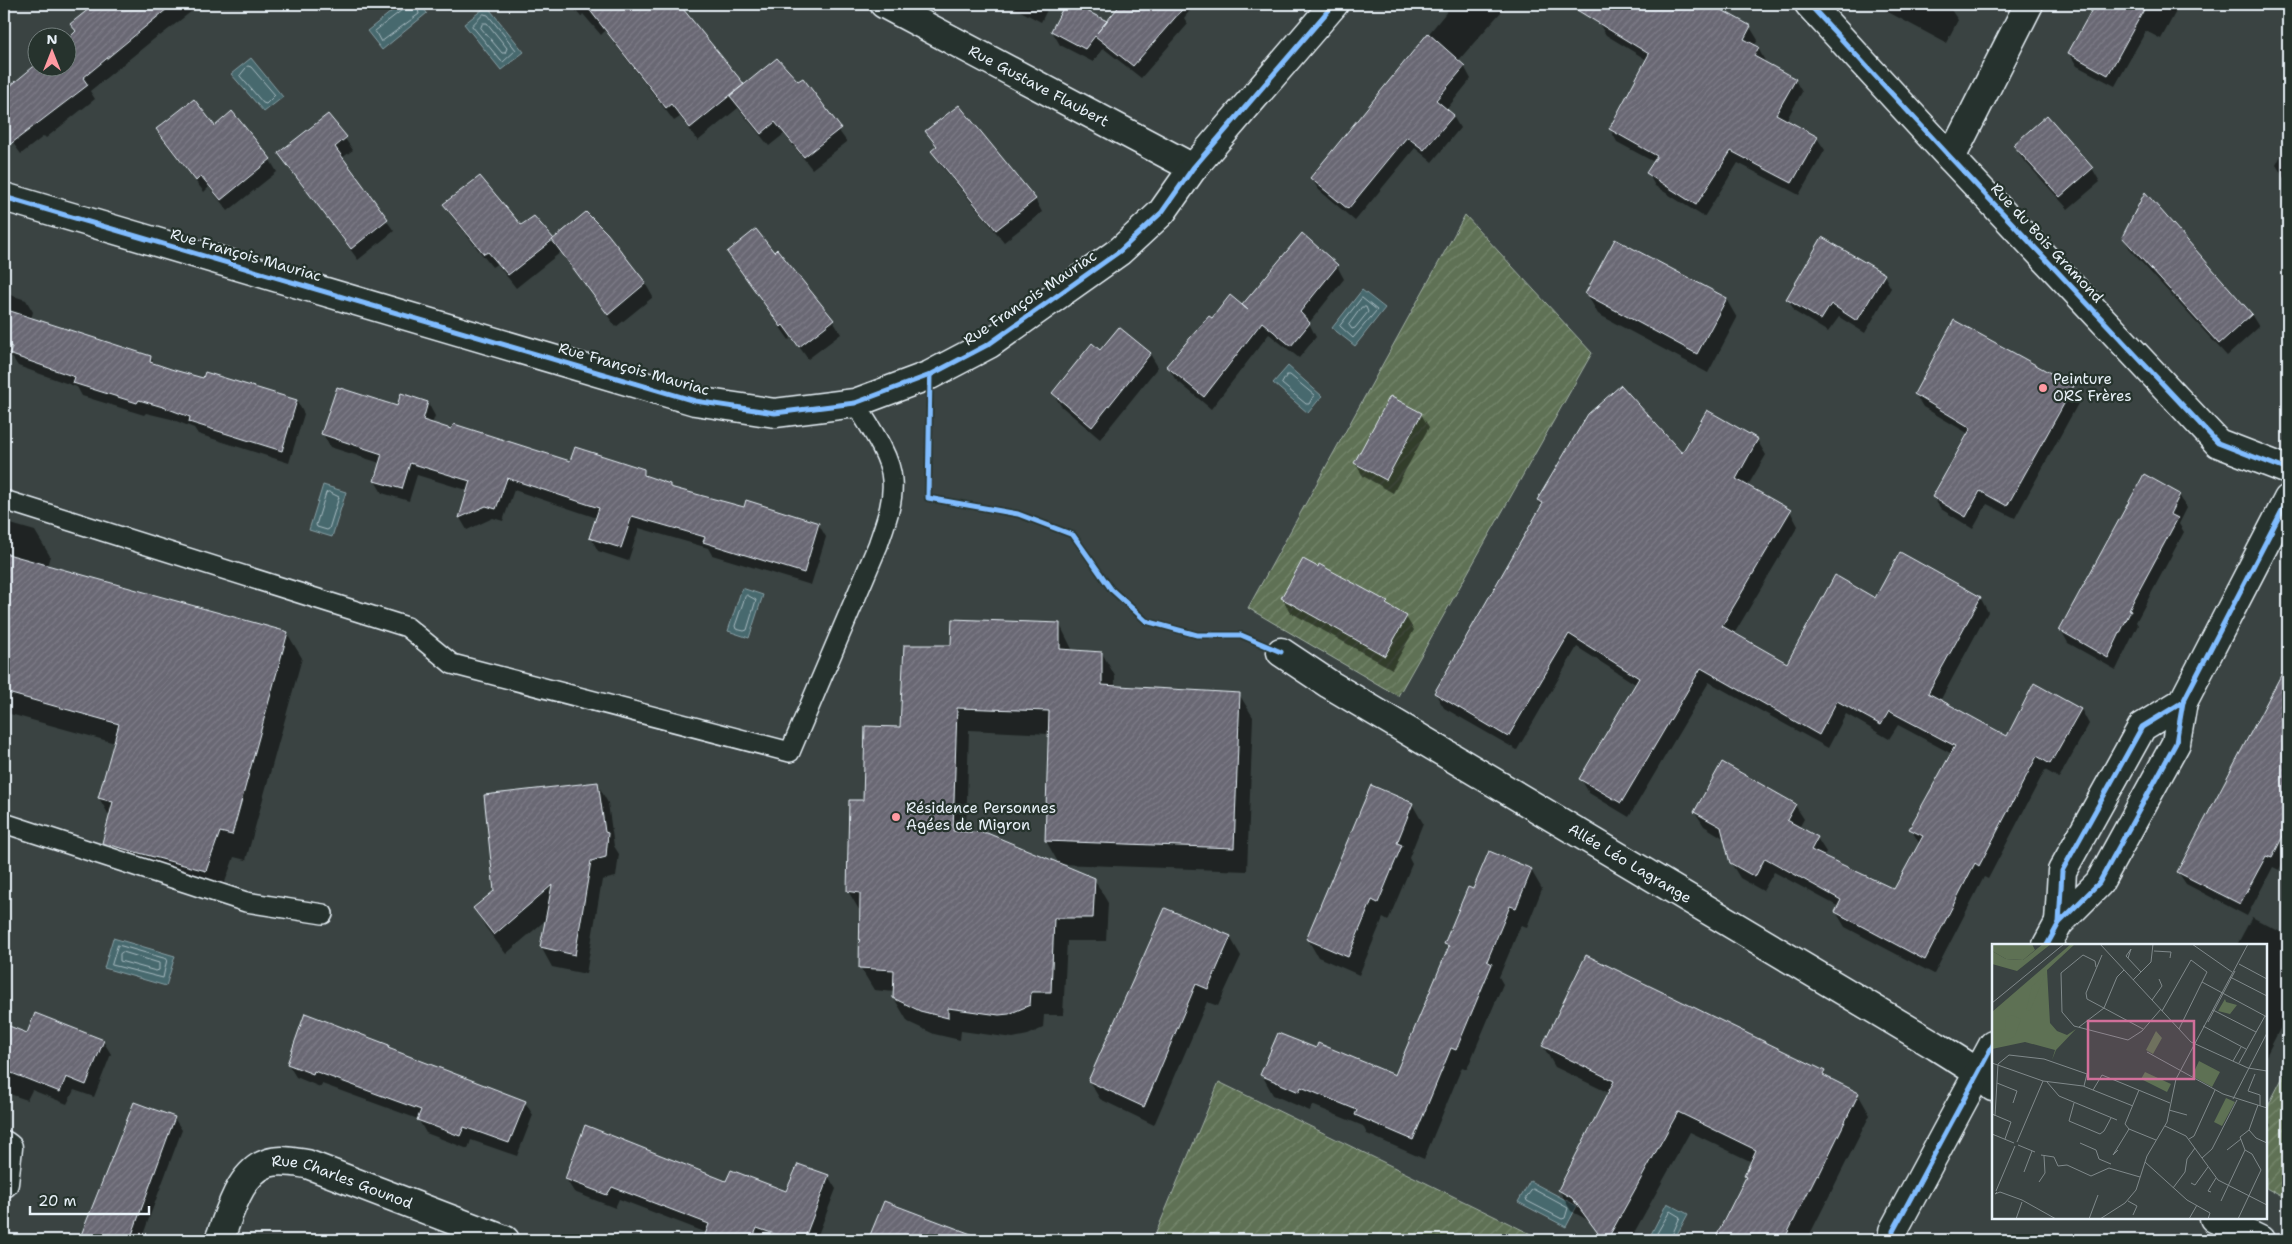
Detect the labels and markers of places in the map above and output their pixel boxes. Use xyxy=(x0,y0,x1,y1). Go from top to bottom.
place label: Peinture ORS Frères xyxy=(2053,369,2132,406)
marker: Peinture ORS Frères xyxy=(2037,382,2049,394)
place label: Résidence Personnes Agées de Migron xyxy=(906,798,1056,835)
marker: Résidence Personnes Agées de Migron xyxy=(890,811,902,823)

